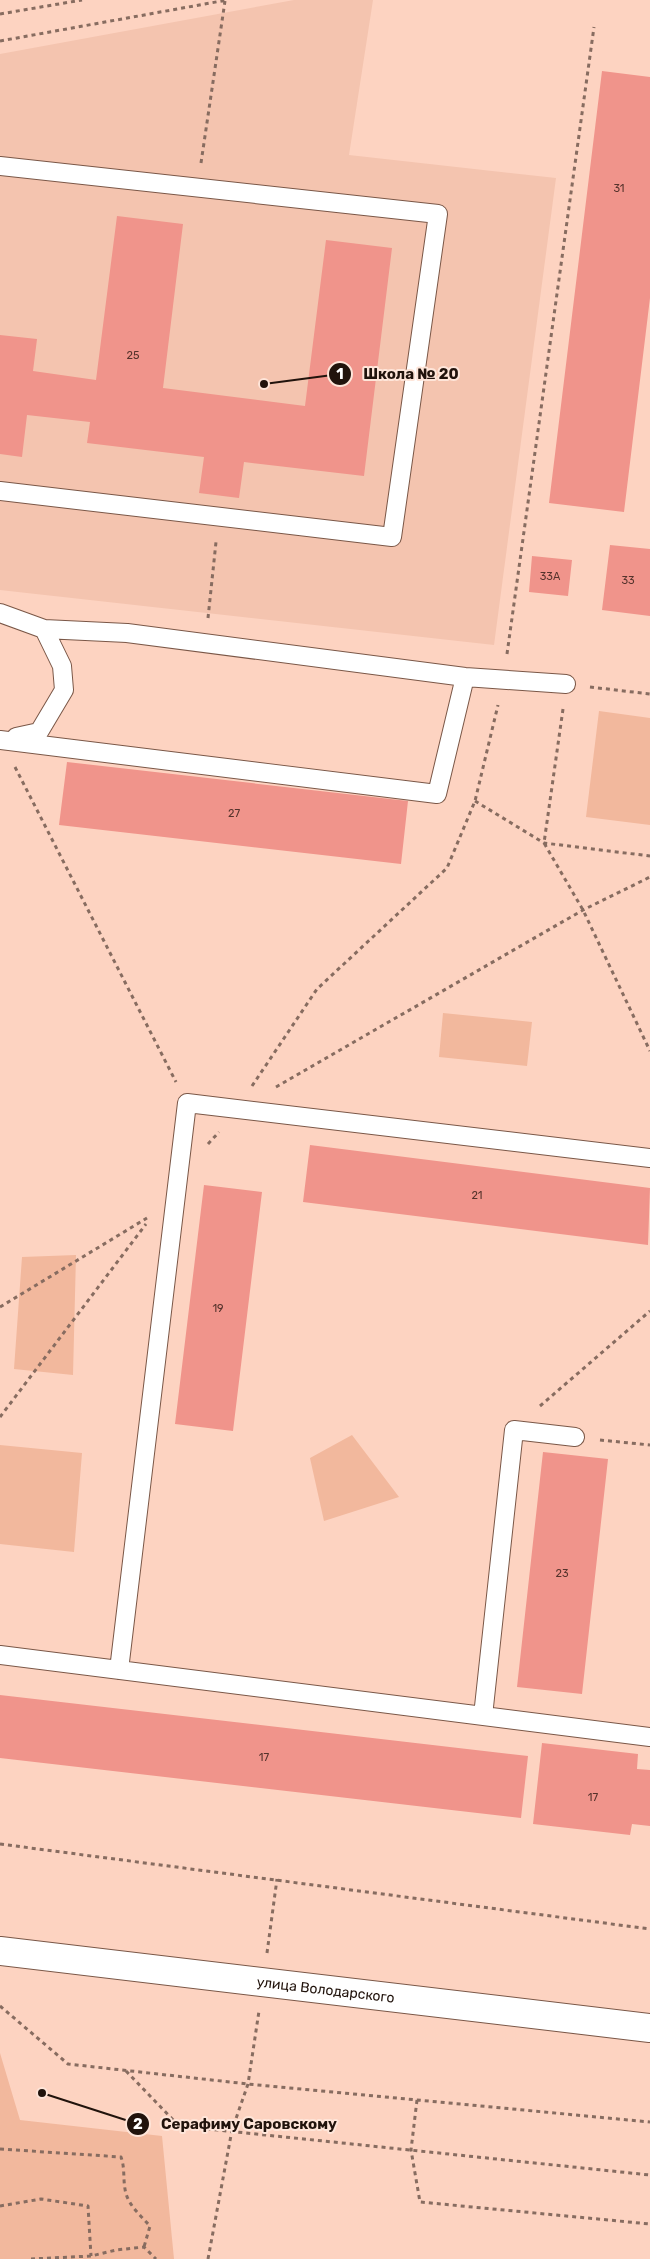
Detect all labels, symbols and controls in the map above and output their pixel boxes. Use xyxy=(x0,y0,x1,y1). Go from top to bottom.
house number: 31 xyxy=(613,182,625,195)
house number: 25 xyxy=(127,349,140,362)
callout: Школа № 20 xyxy=(328,359,468,389)
text: 1 xyxy=(336,365,344,383)
text: Школа № 20 xyxy=(363,365,459,383)
house number: 33А xyxy=(540,570,561,583)
house number: 33 xyxy=(621,574,635,587)
house number: 27 xyxy=(228,807,240,820)
house number: 21 xyxy=(471,1189,483,1202)
house number: 19 xyxy=(212,1302,224,1315)
house number: 23 xyxy=(555,1567,569,1580)
house number: 17 xyxy=(259,1751,270,1764)
house number: 17 xyxy=(588,1791,599,1804)
street label: улица Володарского xyxy=(256,1973,395,2007)
callout: Серафиму Саровскому xyxy=(126,2109,347,2139)
text: 2 xyxy=(133,2115,143,2133)
text: Серафиму Саровскому xyxy=(161,2115,337,2133)

